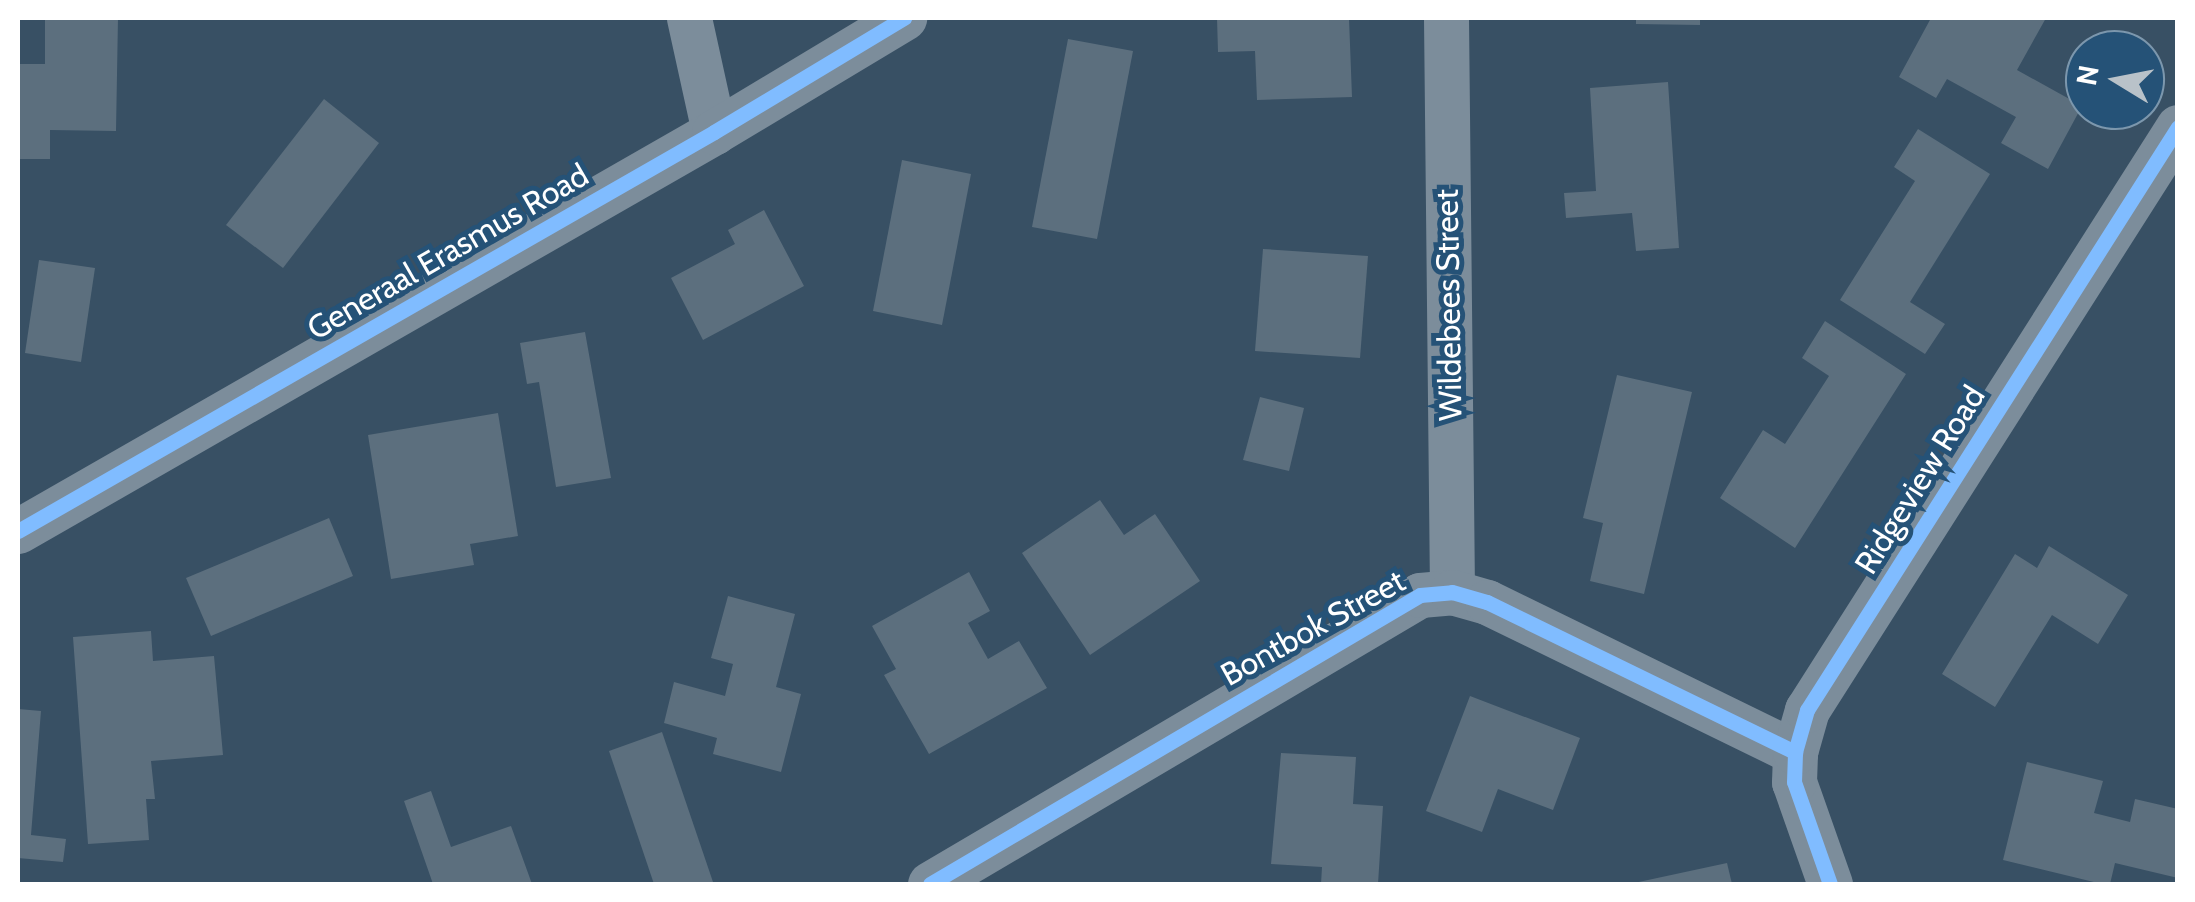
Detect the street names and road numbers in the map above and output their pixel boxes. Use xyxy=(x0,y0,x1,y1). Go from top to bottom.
street label: Generaal Erasmus Road xyxy=(301,156,595,348)
street label: Wildebees Street xyxy=(1428,189,1470,421)
street label: Ridgeview Road xyxy=(1847,379,1993,581)
street label: Bontbok Street xyxy=(1214,562,1412,694)

